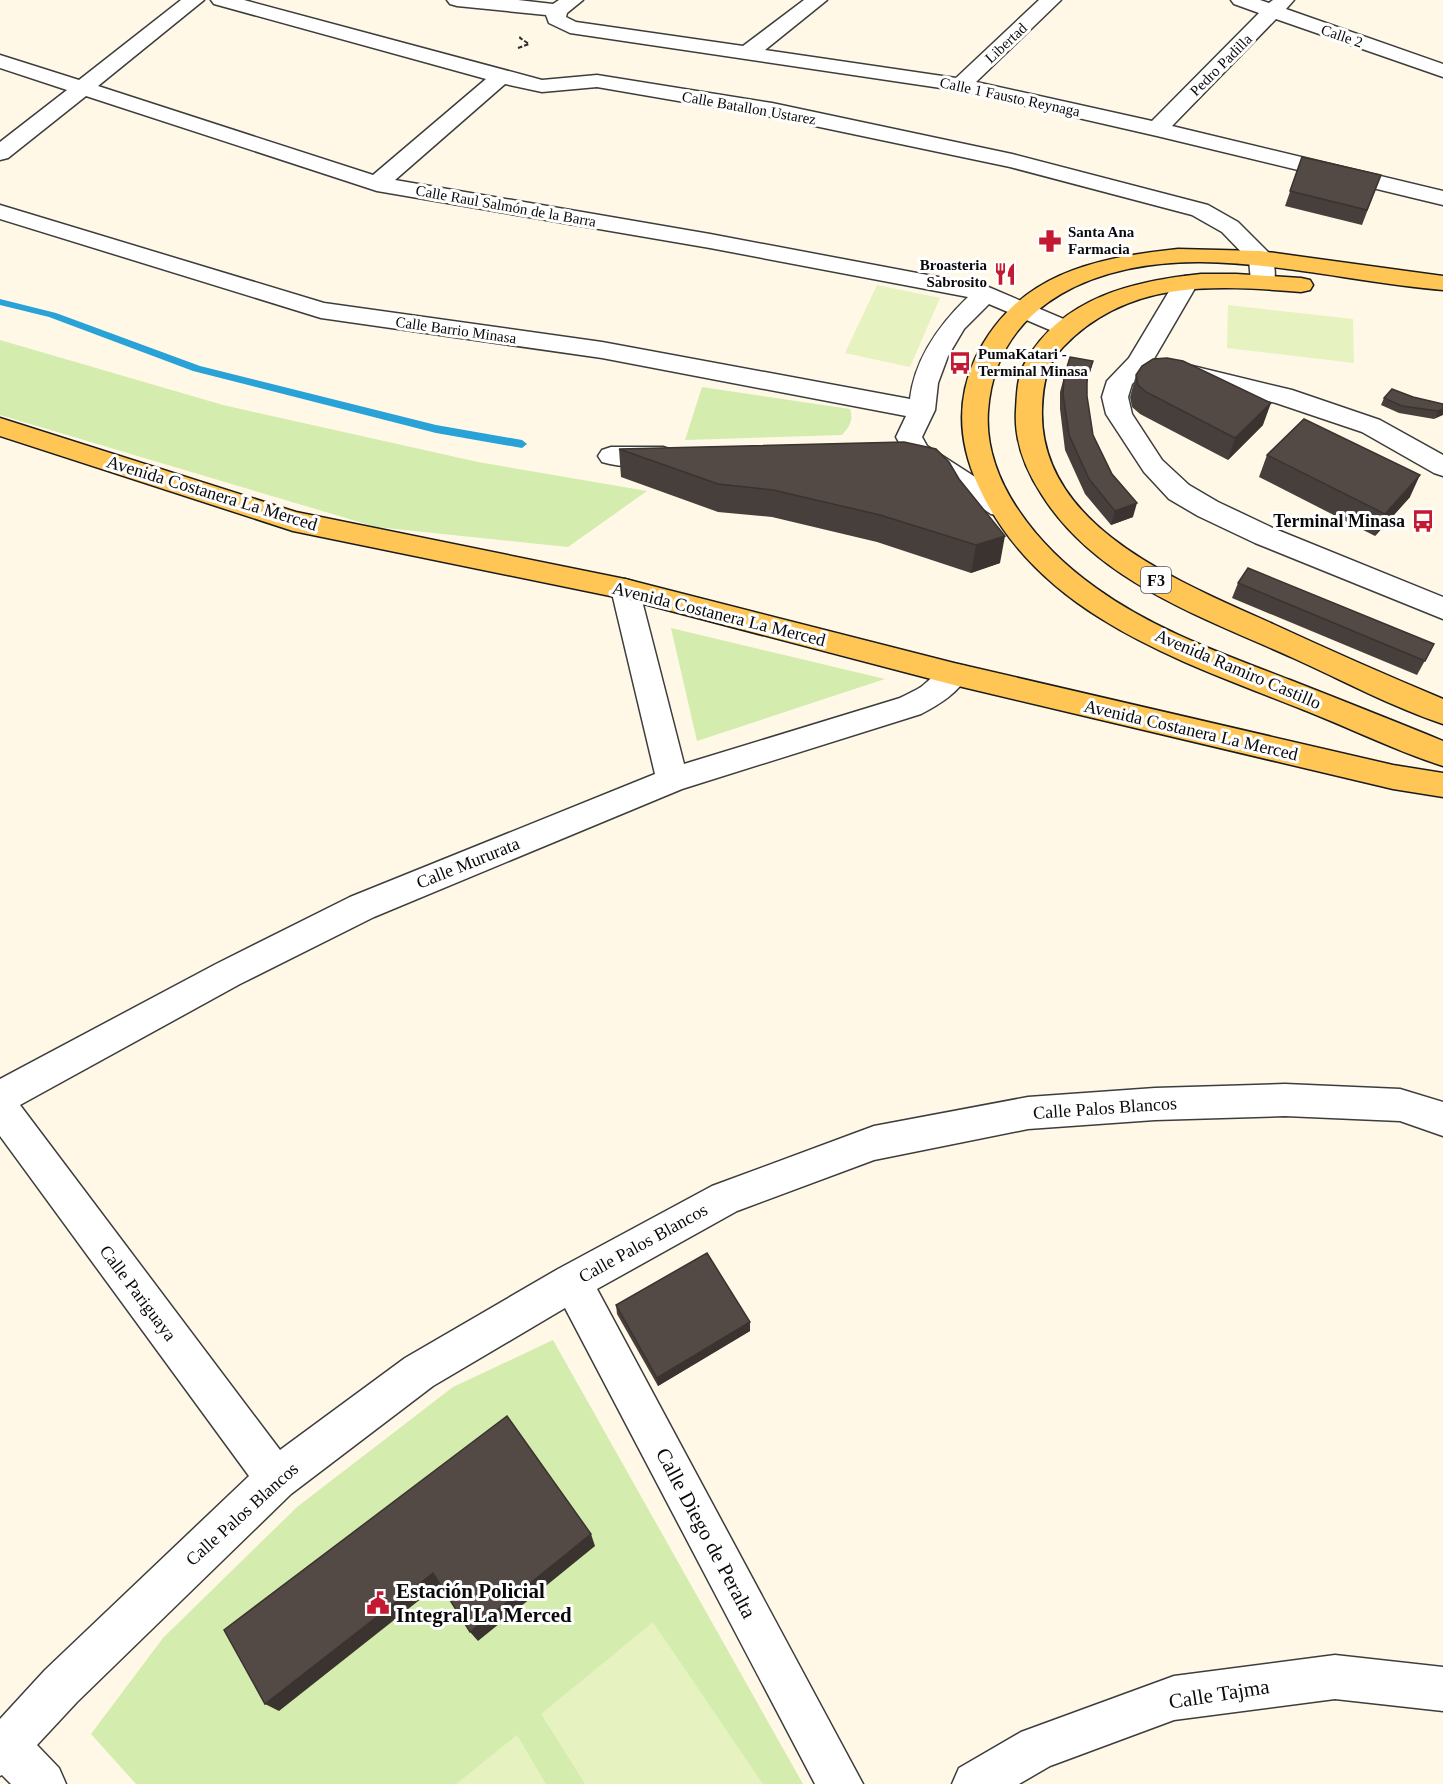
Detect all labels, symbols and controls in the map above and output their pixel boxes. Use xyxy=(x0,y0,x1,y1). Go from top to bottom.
street label: Libertad xyxy=(982,19,1030,66)
street label: Calle 2 xyxy=(1319,21,1365,51)
street label: Pedro Padilla xyxy=(1187,31,1255,99)
street label: Calle 1 Fausto Reynaga xyxy=(938,74,1082,120)
street label: Calle Batallon Ustarez xyxy=(681,88,818,128)
street label: Calle Raul Salmón de la Barra xyxy=(415,182,598,230)
place label: Santa Ana Farmacia xyxy=(1068,224,1135,257)
pharmacy icon: Santa Ana Farmacia xyxy=(1037,228,1063,254)
place label: Broasteria Sabrosito xyxy=(920,257,987,290)
restaurant icon: Broasteria Sabrosito xyxy=(992,261,1018,287)
street label: Calle Barrio Minasa xyxy=(395,314,518,346)
place label: PumaKatari - Terminal Minasa xyxy=(978,346,1088,379)
bus stop icon: PumaKatari - Terminal Minasa xyxy=(947,350,973,376)
street label: Avenida Costanera La Merced xyxy=(104,451,320,535)
bus stop icon: Terminal Minasa xyxy=(1410,508,1436,534)
place label: Terminal Minasa xyxy=(1273,511,1405,531)
road number: F3 xyxy=(1141,567,1171,593)
street label: Avenida Costanera La Merced xyxy=(610,578,828,650)
street label: Avenida Ramiro Castillo xyxy=(1152,625,1324,713)
street label: Avenida Costanera La Merced xyxy=(1082,696,1300,764)
street label: Calle Mururata xyxy=(414,833,522,893)
street label: Calle Palos Blancos xyxy=(1032,1093,1178,1123)
street label: Calle Palos Blancos xyxy=(575,1199,711,1287)
street label: Calle Pariguaya xyxy=(96,1241,180,1345)
street label: Calle Diego de Peralta xyxy=(651,1444,761,1623)
street label: Calle Palos Blancos xyxy=(182,1458,302,1570)
place label: Estación Policial Integral La Merced xyxy=(396,1579,572,1627)
public building icon: Estación Policial Integral La Merced xyxy=(365,1590,391,1616)
street label: Calle Tajma xyxy=(1167,1674,1272,1714)

